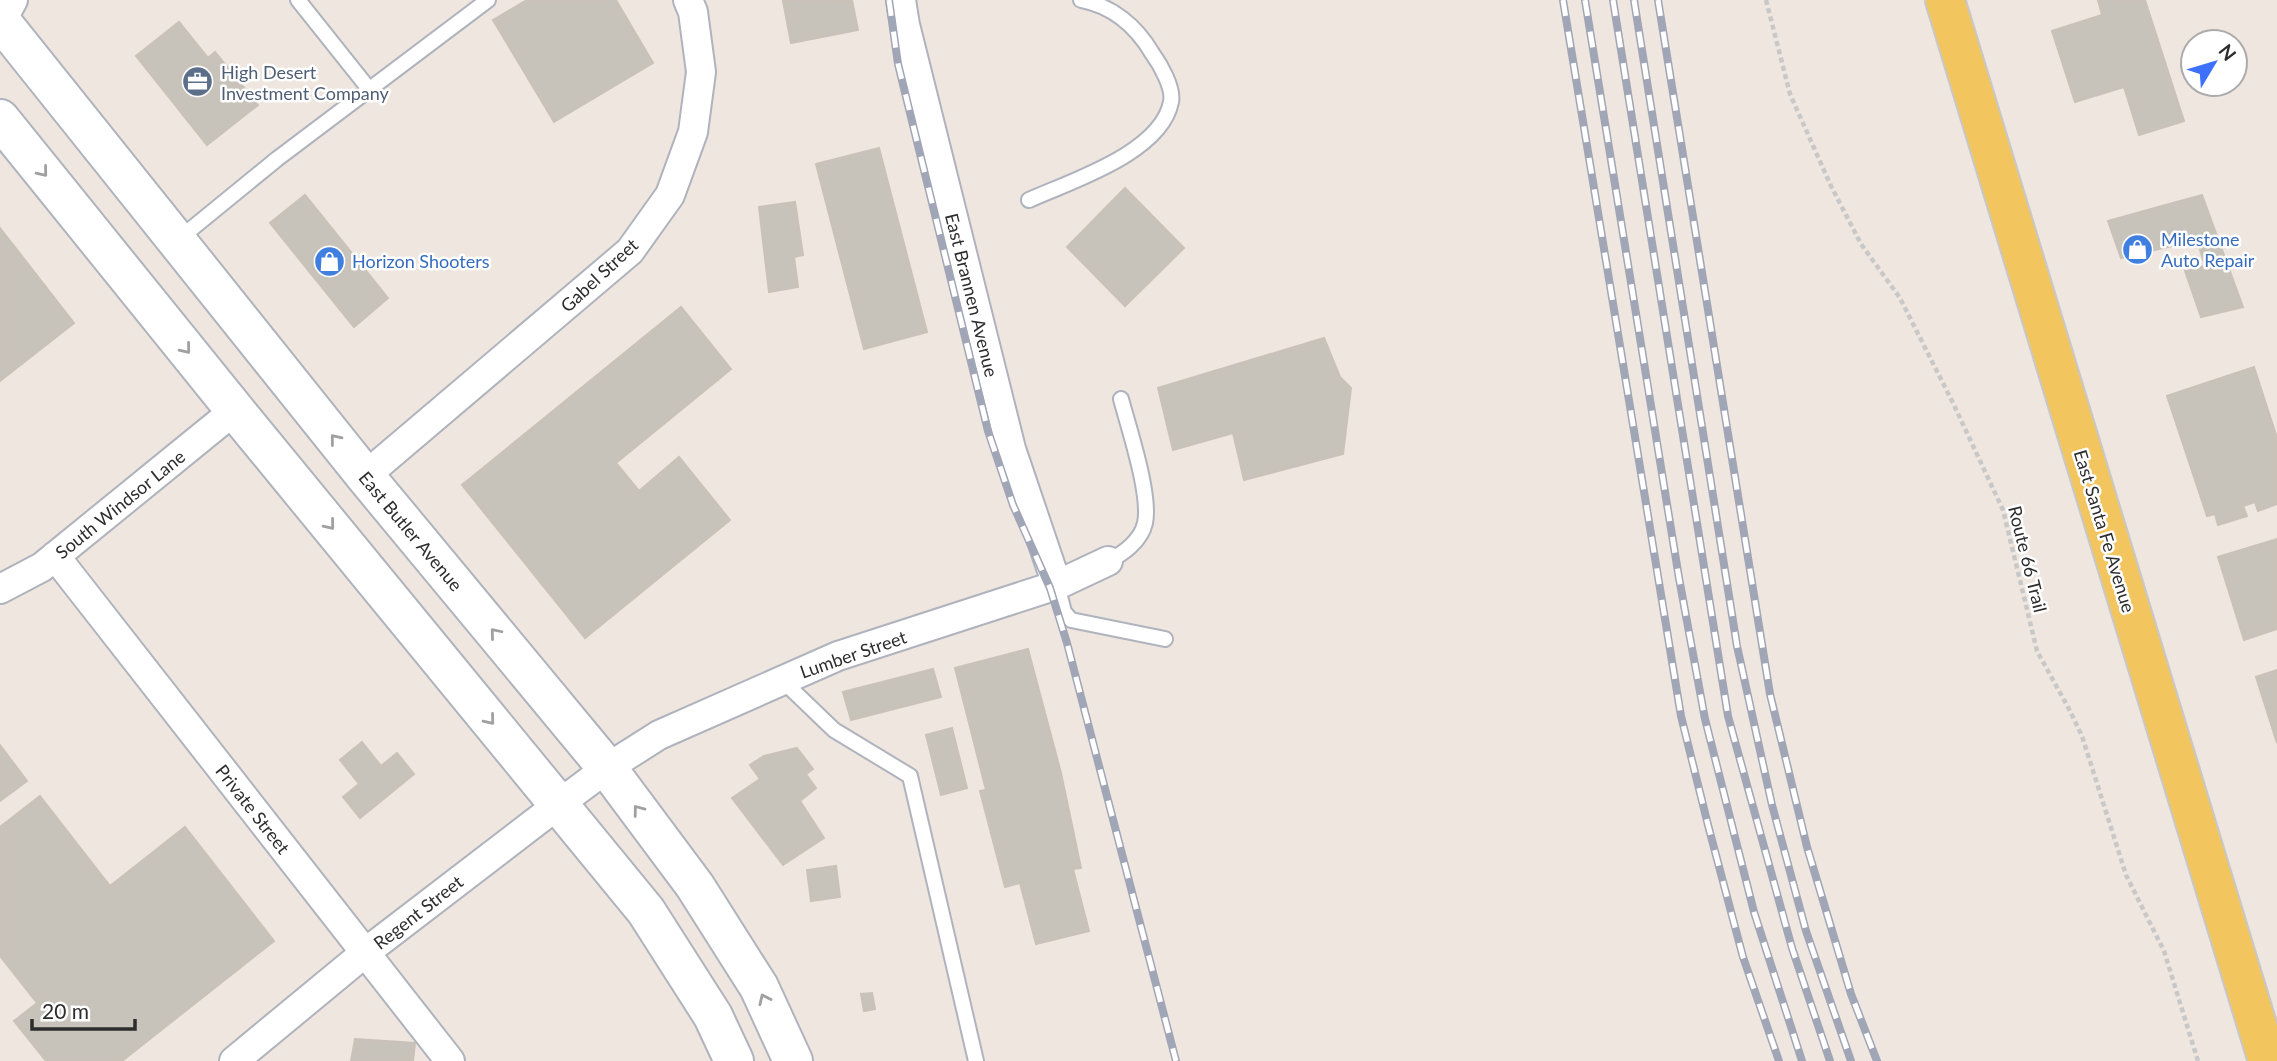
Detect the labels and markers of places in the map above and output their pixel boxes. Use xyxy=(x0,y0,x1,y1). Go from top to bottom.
place label: High Desert Investment Company xyxy=(221,61,390,104)
office icon: High Desert Investment Company xyxy=(181,65,215,99)
place label: Milestone Auto Repair xyxy=(2161,228,2255,271)
shop icon: Milestone Auto Repair xyxy=(2121,232,2155,266)
shop icon: Horizon Shooters xyxy=(312,244,346,278)
place label: Horizon Shooters xyxy=(352,250,490,272)

